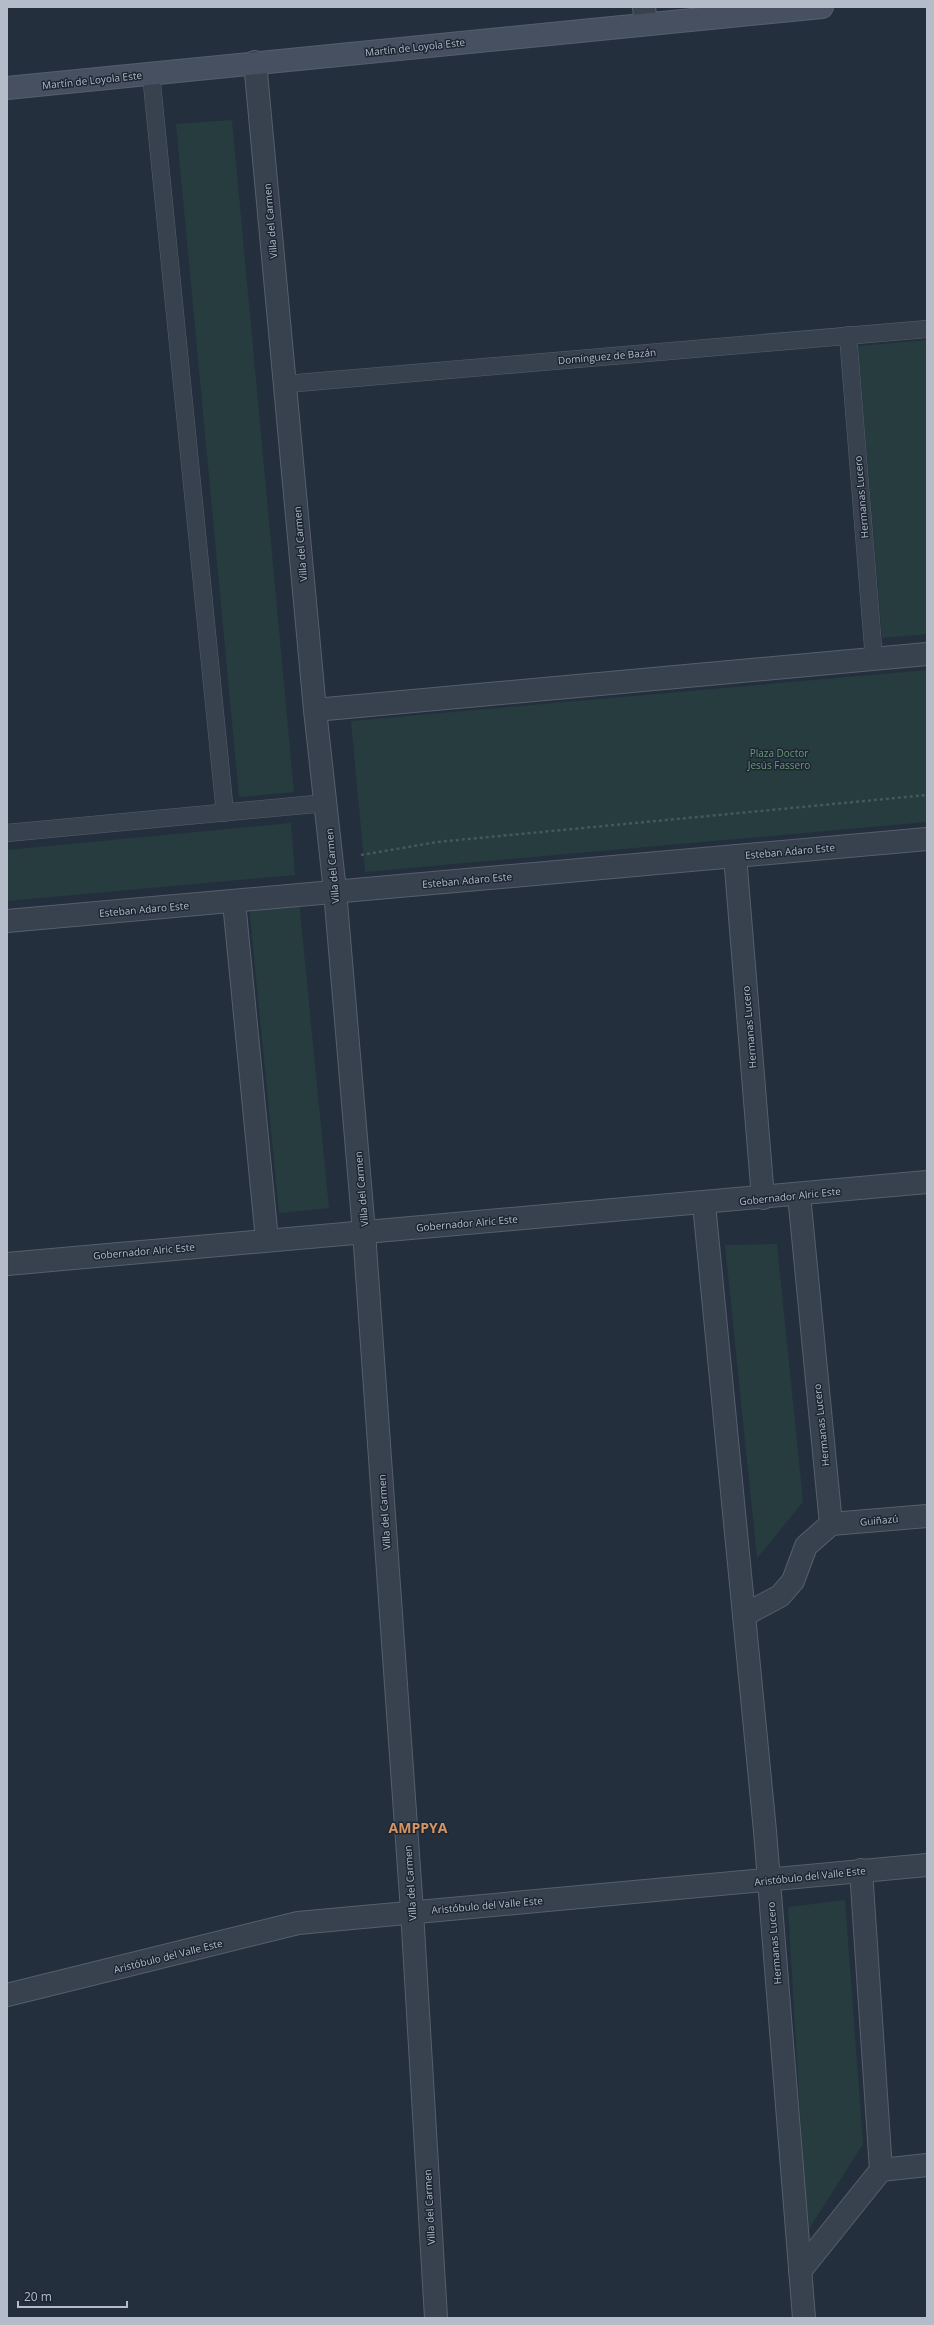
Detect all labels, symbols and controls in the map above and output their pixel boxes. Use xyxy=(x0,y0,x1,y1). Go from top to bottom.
street label: Martín de Loyola Este xyxy=(364,35,466,59)
street label: Martín de Loyola Este xyxy=(41,68,143,92)
street label: Villa del Carmen xyxy=(260,183,280,259)
street label: Domínguez de Bazán xyxy=(557,345,657,367)
street label: Hermanas Lucero xyxy=(850,455,872,539)
street label: Villa del Carmen xyxy=(290,506,310,582)
park label: Plaza Doctor Jesús Fassero xyxy=(747,746,810,772)
street label: Villa del Carmen xyxy=(322,828,342,904)
street label: Esteban Adaro Este xyxy=(745,840,836,862)
street label: Esteban Adaro Este xyxy=(422,869,513,891)
street label: Esteban Adaro Este xyxy=(99,898,190,920)
street label: Hermanas Lucero xyxy=(738,985,760,1069)
street label: Villa del Carmen xyxy=(351,1151,371,1227)
street label: Gobernador Alric Este xyxy=(739,1184,842,1208)
street label: Gobernador Alric Este xyxy=(416,1212,519,1234)
street label: Gobernador Alric Este xyxy=(93,1240,196,1262)
street label: Hermanas Lucero xyxy=(810,1383,832,1467)
street label: Villa del Carmen xyxy=(374,1474,394,1550)
street label: Guiñazú xyxy=(859,1511,899,1529)
district label: AMPPYA xyxy=(389,1818,448,1837)
street label: Villa del Carmen xyxy=(400,1845,420,1921)
street label: Aristóbulo del Valle Este xyxy=(754,1863,867,1889)
street label: Aristóbulo del Valle Este xyxy=(431,1893,544,1917)
street label: Hermanas Lucero xyxy=(763,1901,785,1985)
street label: Aristóbulo del Valle Este xyxy=(112,1936,224,1976)
street label: Villa del Carmen xyxy=(420,2169,438,2245)
scale bar xyxy=(18,2283,127,2309)
text: 20 m xyxy=(24,2288,52,2305)

